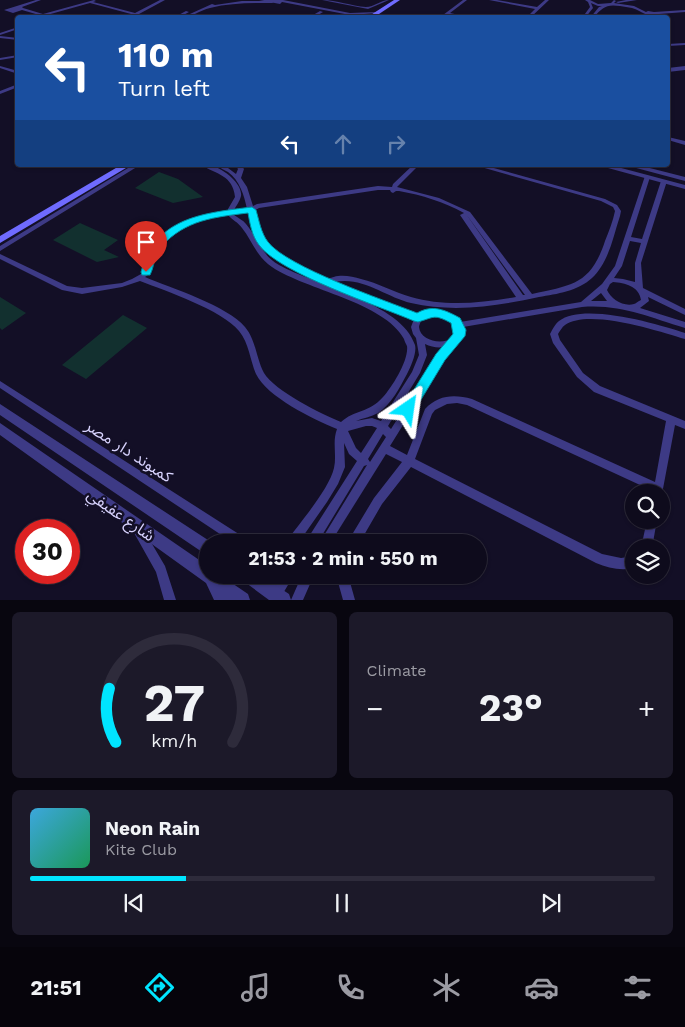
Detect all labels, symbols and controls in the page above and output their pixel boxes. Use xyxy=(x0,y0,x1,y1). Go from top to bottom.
text: 110 m xyxy=(118,34,214,76)
icon: left xyxy=(35,35,100,100)
text: Turn left xyxy=(118,76,210,101)
icon: left xyxy=(276,130,304,158)
icon: ahead xyxy=(329,130,357,158)
icon: right xyxy=(382,130,410,158)
pin xyxy=(125,221,167,272)
icon: arrive xyxy=(132,228,160,256)
position arrow xyxy=(381,382,433,434)
street label: كمبوند دار مصر xyxy=(81,415,176,486)
map controls xyxy=(625,484,670,584)
button: search xyxy=(625,484,670,529)
street label: شارع عفيفي xyxy=(82,485,159,548)
speed limit sign: 30 xyxy=(15,519,80,584)
button: layers xyxy=(625,539,670,584)
text: 21:53 · 2 min · 550 m xyxy=(248,547,438,570)
text: Climate xyxy=(367,661,427,680)
text: 27 xyxy=(143,673,205,734)
text: 23° xyxy=(479,686,543,730)
text: − xyxy=(367,692,383,725)
text: + xyxy=(638,692,655,725)
text: km/h xyxy=(151,730,197,751)
text: Neon Rain xyxy=(105,817,200,840)
text: Kite Club xyxy=(105,840,177,859)
icon: previous xyxy=(120,889,148,917)
icon: pause xyxy=(328,889,356,917)
icon: next xyxy=(537,889,565,917)
icon: directions xyxy=(142,970,177,1005)
icon: music xyxy=(238,970,273,1005)
icon: phone xyxy=(333,970,368,1005)
icon: climate xyxy=(429,970,464,1005)
icon: car xyxy=(524,970,559,1005)
icon: filters xyxy=(620,970,655,1005)
text: 21:51 xyxy=(30,975,82,1000)

